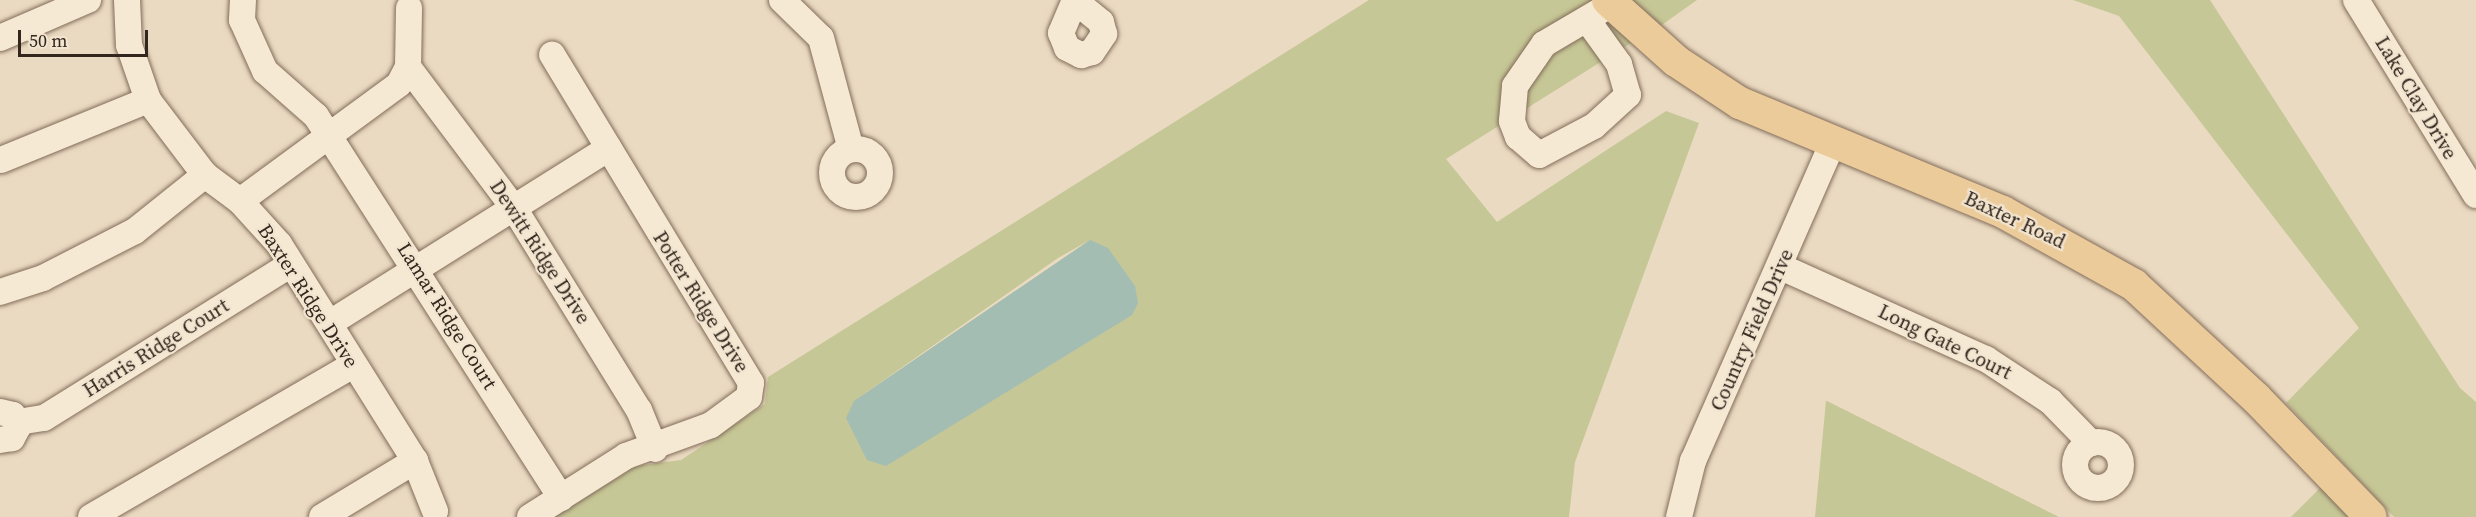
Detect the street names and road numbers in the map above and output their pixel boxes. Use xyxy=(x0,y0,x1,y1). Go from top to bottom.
street label: Lake Clay Drive xyxy=(2370,32,2462,164)
street label: Dewitt Ridge Drive xyxy=(485,176,595,328)
street label: Baxter Road xyxy=(1961,186,2069,254)
street label: Baxter Ridge Drive xyxy=(253,220,363,372)
street label: Potter Ridge Drive xyxy=(648,227,754,377)
street label: Lamar Ridge Court xyxy=(392,238,502,394)
street label: Country Field Drive xyxy=(1706,245,1798,415)
street label: Harris Ridge Court xyxy=(79,294,233,402)
street label: Long Gate Court xyxy=(1874,299,2016,385)

